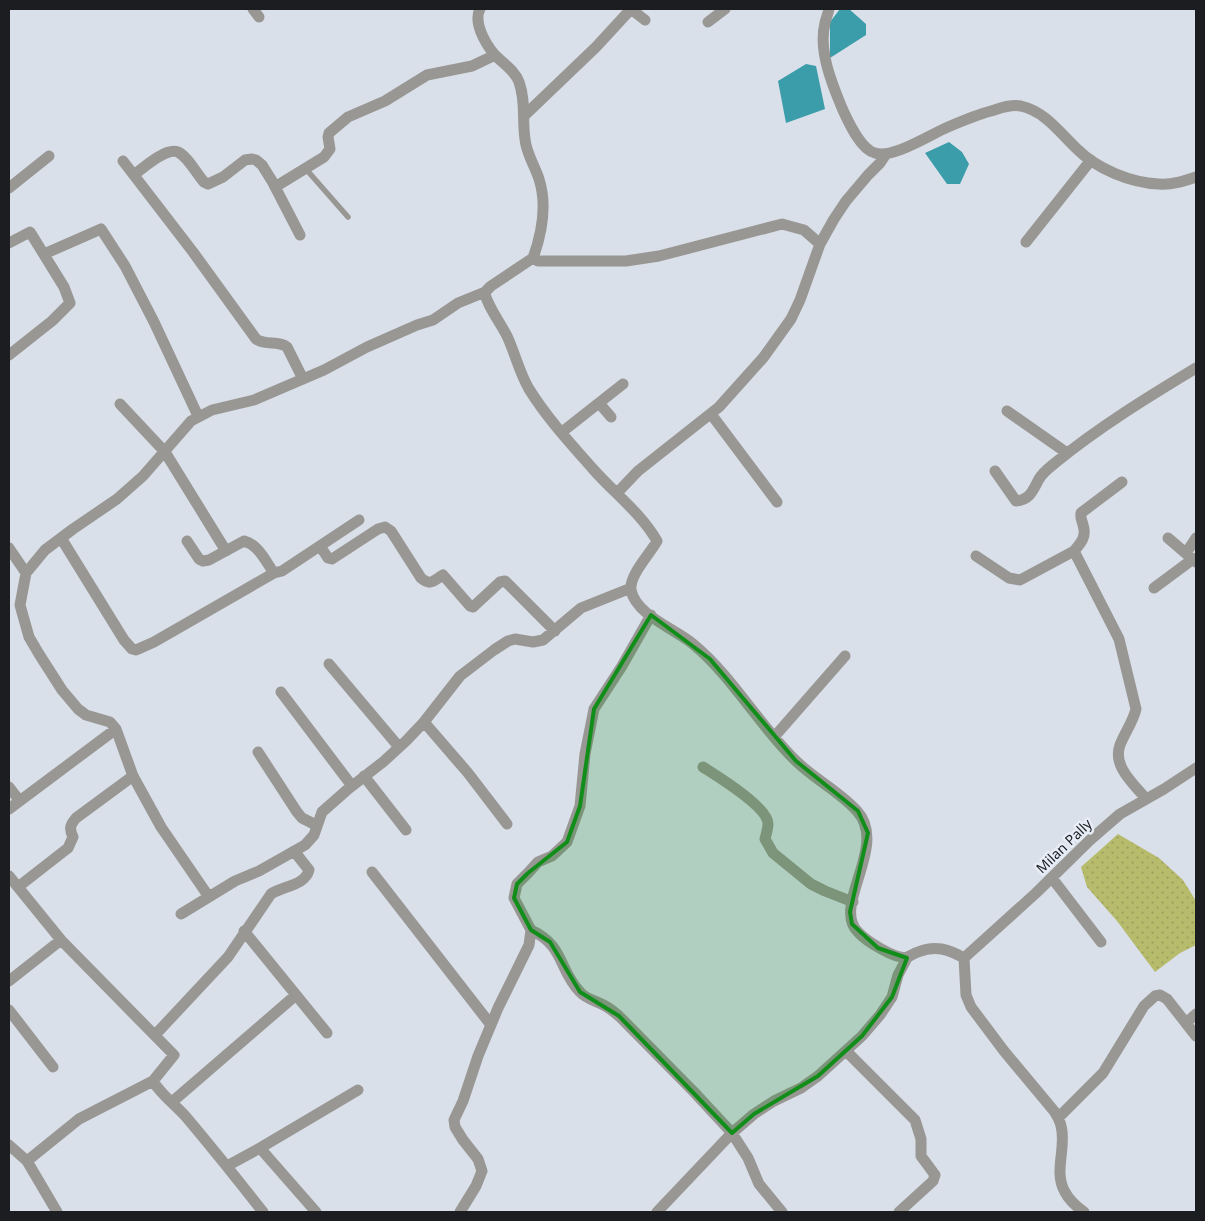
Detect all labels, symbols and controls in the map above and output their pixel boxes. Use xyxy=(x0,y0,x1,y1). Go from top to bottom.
street label: Milan Pally xyxy=(1032,814,1096,877)

